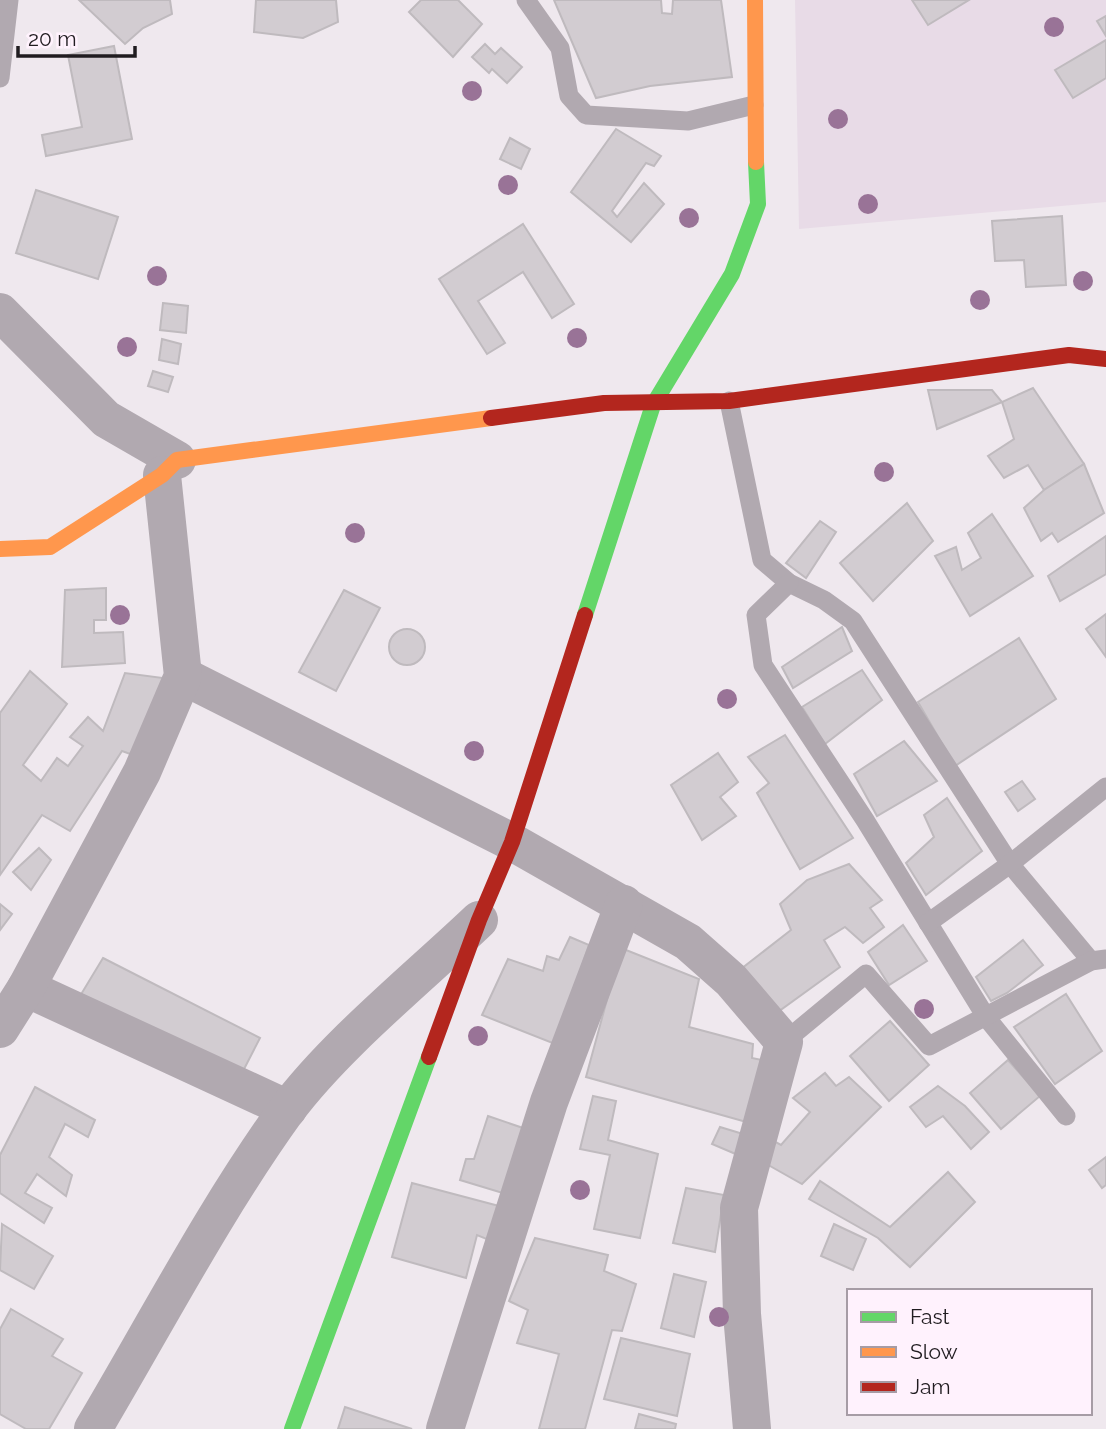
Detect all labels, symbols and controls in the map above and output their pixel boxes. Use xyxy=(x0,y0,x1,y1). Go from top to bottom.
scale bar xyxy=(18,14,135,58)
text: 20 m xyxy=(28,26,76,51)
legend xyxy=(847,1289,1092,1415)
text: Fast xyxy=(910,1304,950,1329)
text: Slow xyxy=(910,1339,958,1364)
text: Jam xyxy=(910,1374,951,1399)

